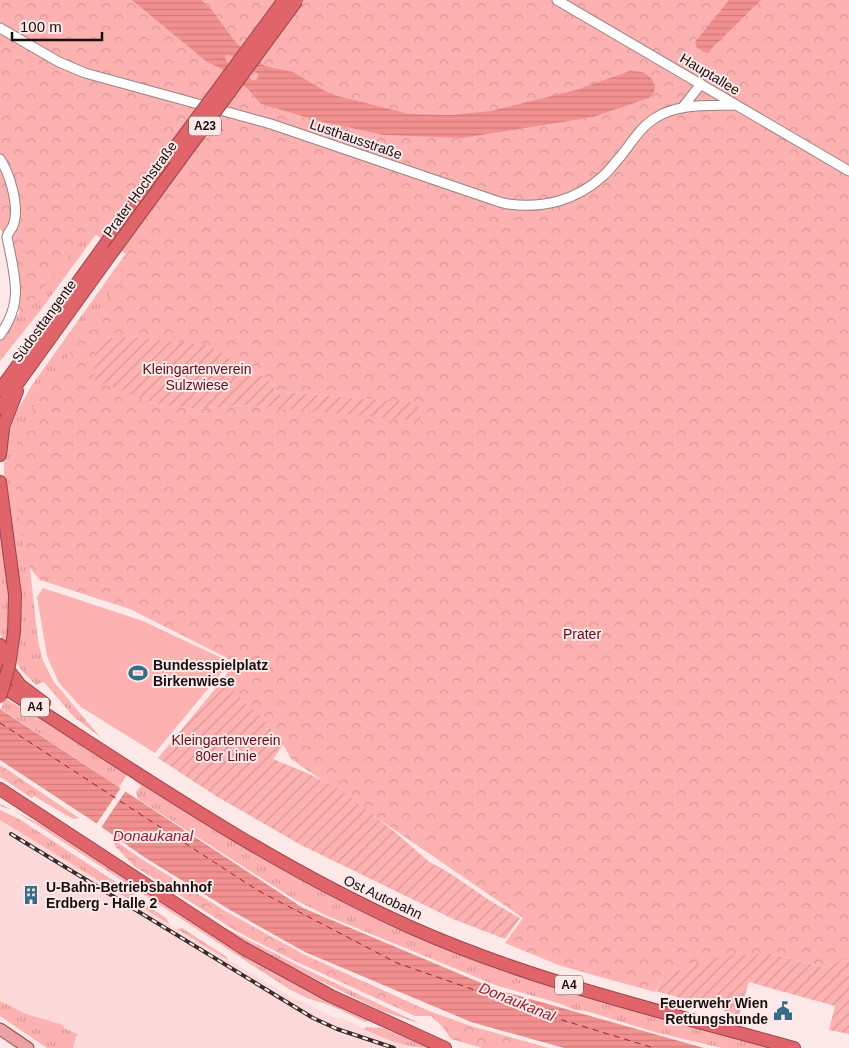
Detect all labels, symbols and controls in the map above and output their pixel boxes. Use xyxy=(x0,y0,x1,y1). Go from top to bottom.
scale bar xyxy=(12,10,102,42)
text: 100 m xyxy=(20,18,62,35)
street label: Hauptallee xyxy=(677,50,743,98)
road number: A23 xyxy=(189,116,221,136)
street label: Lusthausstraße xyxy=(308,116,404,162)
street label: Prater Hochstraße xyxy=(100,138,180,240)
street label: Südosttangente xyxy=(9,276,79,365)
park label: Kleingartenverein Sulzwiese xyxy=(143,361,251,393)
park label: Prater xyxy=(563,626,601,642)
place label: Bundesspielplatz Birkenwiese xyxy=(153,657,268,689)
sports icon: Bundesspielplatz Birkenwiese xyxy=(127,662,149,684)
road number: A4 xyxy=(21,698,49,716)
park label: Kleingartenverein 80er Linie xyxy=(172,732,280,764)
water label: Donaukanal xyxy=(113,827,194,844)
street label: Ost Autobahn xyxy=(341,872,425,922)
place label: U-Bahn-Betriebsbahnhof Erdberg - Halle 2 xyxy=(46,879,212,911)
building icon: U-Bahn-Betriebsbahnhof Erdberg - Halle 2 xyxy=(20,884,42,906)
road number: A4 xyxy=(555,976,583,994)
water label: Donaukanal xyxy=(477,979,558,1025)
place label: Feuerwehr Wien Rettungshunde xyxy=(660,995,768,1027)
public building icon: Feuerwehr Wien Rettungshunde xyxy=(772,1000,794,1022)

